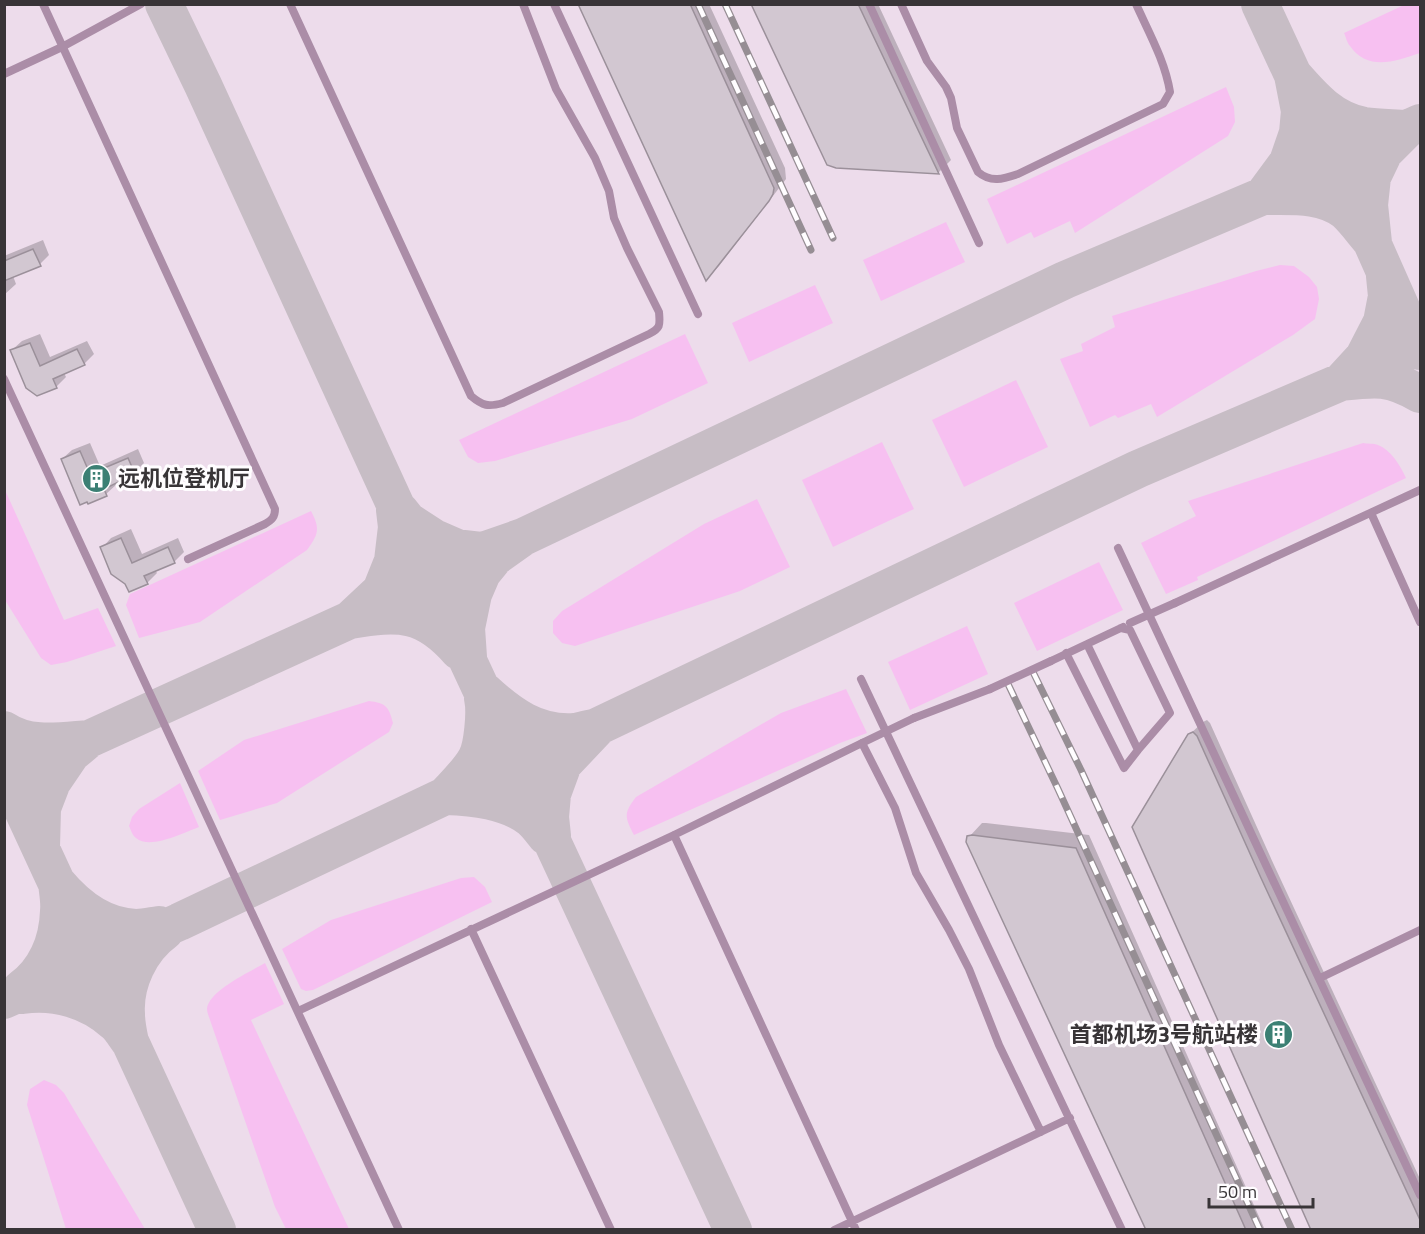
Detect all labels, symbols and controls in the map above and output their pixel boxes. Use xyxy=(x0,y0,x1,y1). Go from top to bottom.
place label: 远机位登机厅 xyxy=(118,461,250,495)
building icon: 远机位登机厅 xyxy=(81,462,113,494)
place label: 首都机场3号航站楼 xyxy=(1070,1017,1258,1051)
building icon: 首都机场3号航站楼 xyxy=(1263,1018,1295,1050)
scale bar xyxy=(1209,1171,1312,1209)
text: 50 m xyxy=(1218,1178,1257,1205)

